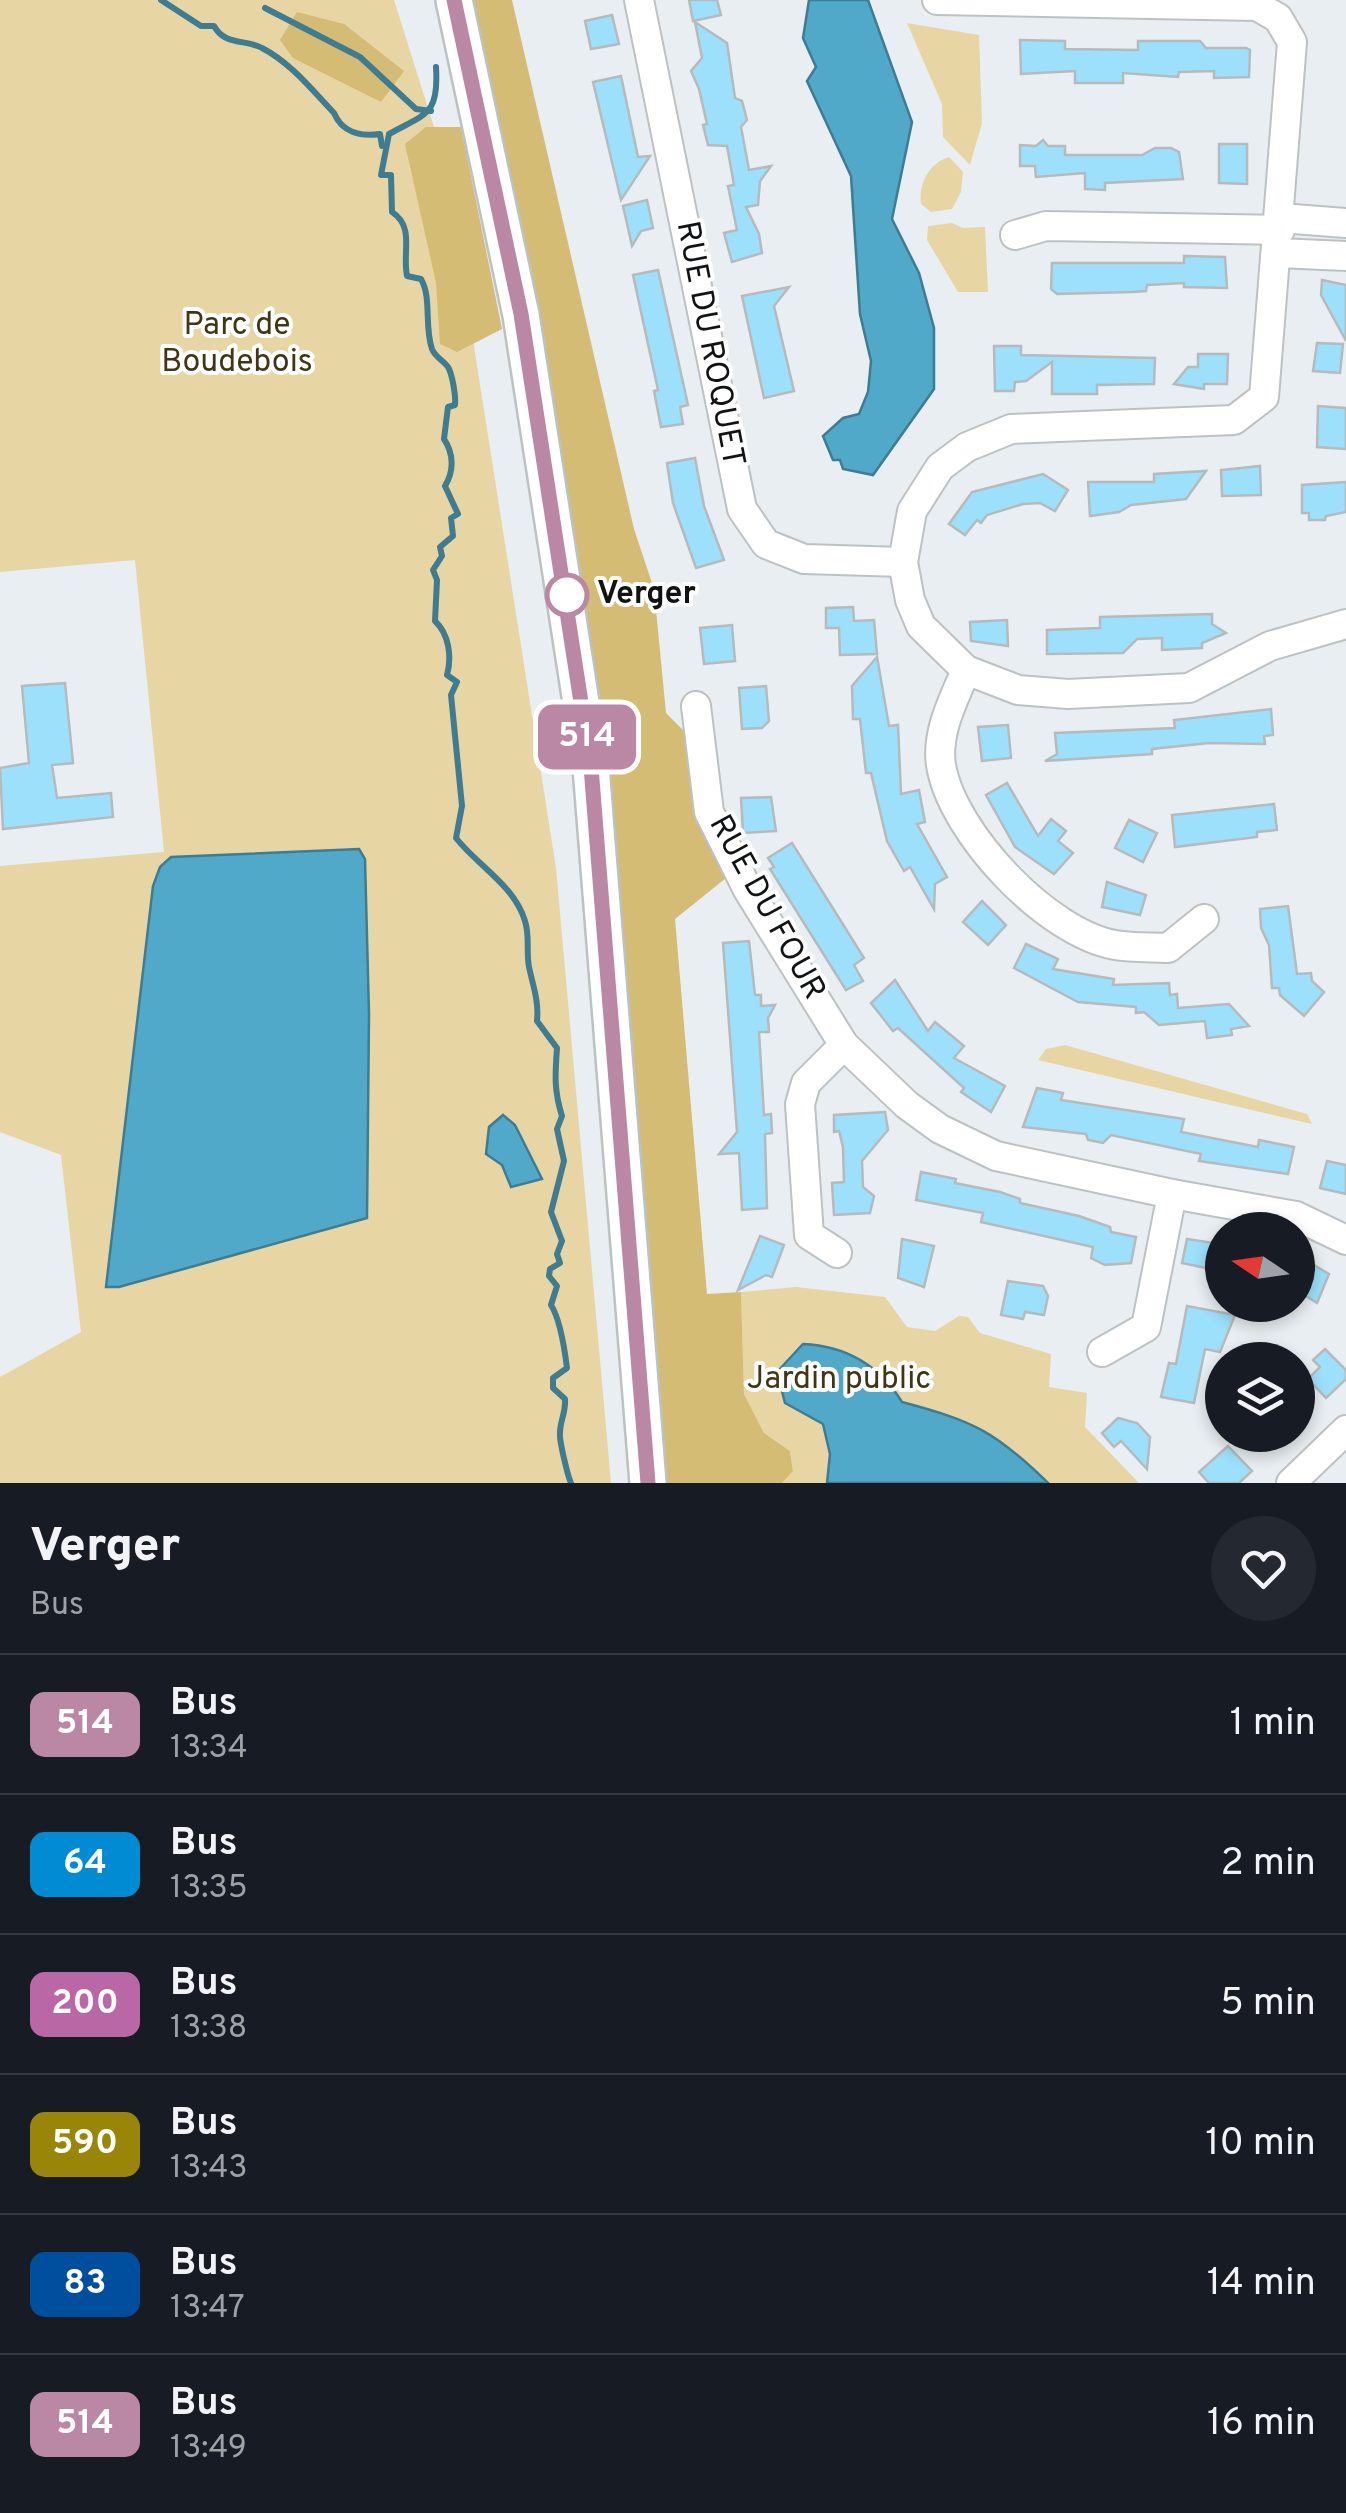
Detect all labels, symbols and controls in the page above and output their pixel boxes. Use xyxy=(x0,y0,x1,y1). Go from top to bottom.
street label: RUE DU ROQUET xyxy=(666,218,752,470)
park label: Parc de Boudebois xyxy=(161,306,313,383)
marker: Verger xyxy=(546,574,588,616)
place label: Verger xyxy=(597,575,696,615)
line badge: 514 xyxy=(530,704,644,770)
text: 514 xyxy=(558,715,616,759)
street label: RUE DU FOUR xyxy=(699,808,833,1008)
north arrow xyxy=(1205,1212,1315,1322)
map controls xyxy=(1205,1212,1315,1452)
button: layers xyxy=(1205,1342,1315,1452)
park label: Jardin public xyxy=(747,1360,931,1400)
button: heart xyxy=(1211,1516,1316,1621)
text: Verger xyxy=(30,1518,180,1578)
text: Bus xyxy=(30,1586,84,1626)
text: Bus xyxy=(170,1680,237,1729)
text: 1 min xyxy=(1230,1700,1316,1749)
text: 514 xyxy=(56,1702,114,1746)
text: 13:34 xyxy=(170,1729,248,1769)
text: Bus xyxy=(170,1820,237,1869)
text: 2 min xyxy=(1221,1840,1316,1889)
text: 64 xyxy=(63,1842,107,1886)
text: 13:35 xyxy=(170,1869,248,1909)
text: Bus xyxy=(170,1960,237,2009)
text: 5 min xyxy=(1220,1980,1316,2029)
text: 200 xyxy=(51,1982,119,2026)
text: 13:38 xyxy=(170,2009,247,2049)
text: Bus xyxy=(170,2100,237,2149)
text: 10 min xyxy=(1205,2120,1316,2169)
text: 590 xyxy=(52,2122,118,2166)
text: 13:43 xyxy=(170,2149,248,2189)
text: Bus xyxy=(170,2240,237,2289)
text: 14 min xyxy=(1207,2260,1316,2309)
text: 83 xyxy=(64,2262,107,2306)
text: 13:47 xyxy=(170,2289,245,2329)
text: Bus xyxy=(170,2380,237,2429)
text: 16 min xyxy=(1207,2400,1316,2449)
text: 514 xyxy=(56,2402,114,2446)
text: 13:49 xyxy=(170,2429,247,2469)

